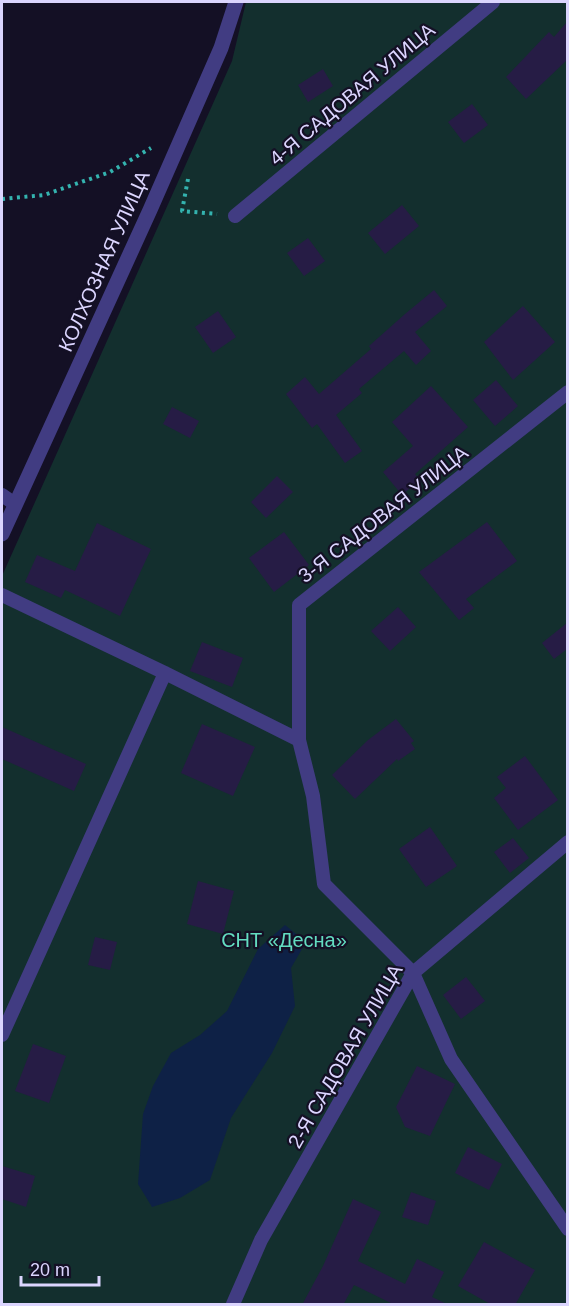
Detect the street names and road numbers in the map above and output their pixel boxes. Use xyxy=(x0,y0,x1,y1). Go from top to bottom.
street label: 4-Я САДОВАЯ УЛИЦА xyxy=(265,18,439,169)
street label: КОЛХОЗНАЯ УЛИЦА xyxy=(54,167,154,355)
street label: 3-Я САДОВАЯ УЛИЦА xyxy=(294,441,472,587)
street label: 2-Я САДОВАЯ УЛИЦА xyxy=(283,960,407,1152)

